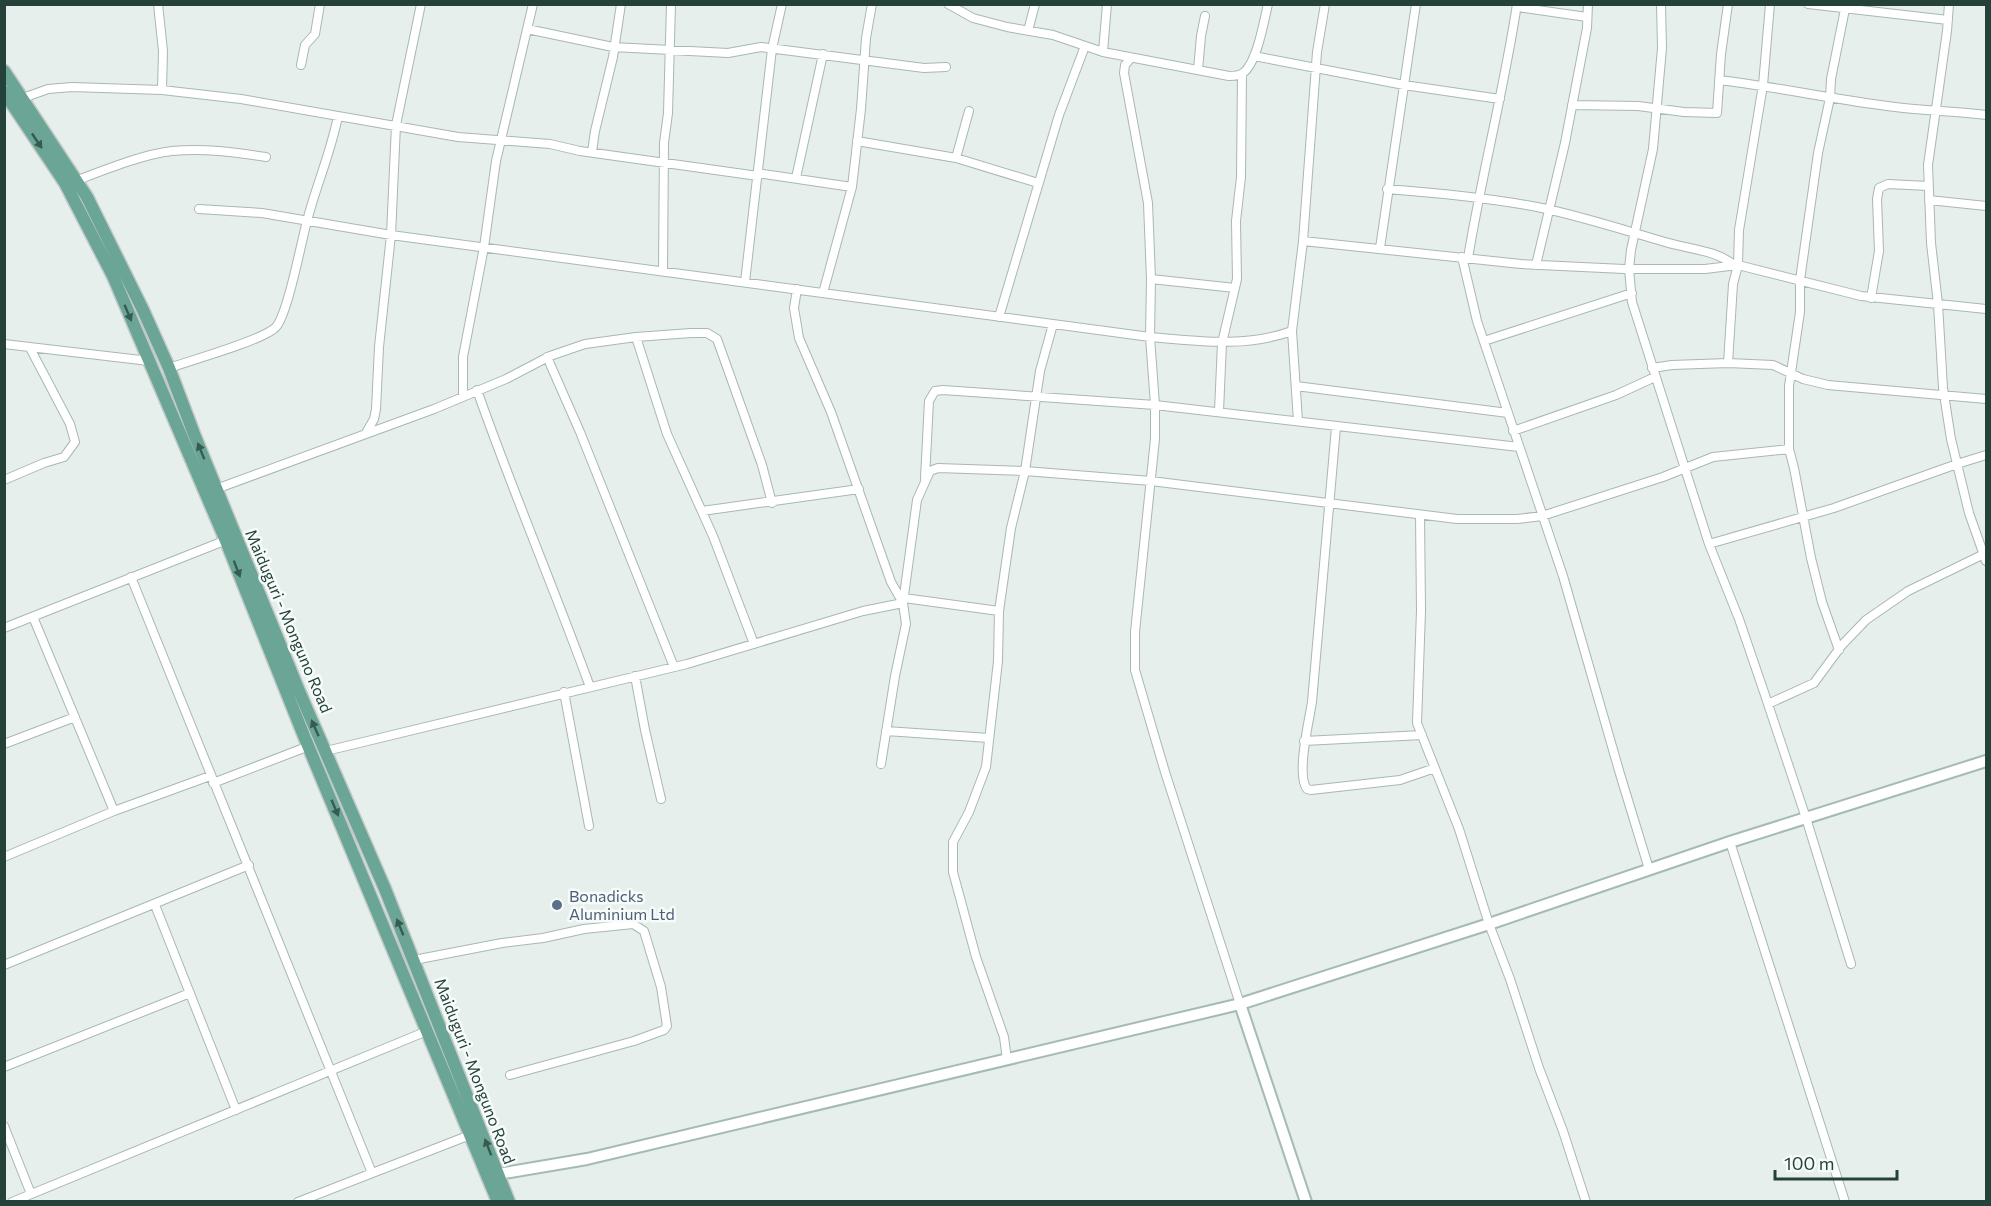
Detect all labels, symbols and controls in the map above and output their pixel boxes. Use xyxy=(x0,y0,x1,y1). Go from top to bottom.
one-way arrow xyxy=(32,132,43,149)
one-way arrow xyxy=(124,304,133,321)
one-way arrow xyxy=(196,442,205,460)
street label: Maiduguri - Monguno Road xyxy=(242,526,337,715)
one-way arrow xyxy=(232,561,242,579)
one-way arrow xyxy=(311,720,320,737)
one-way arrow xyxy=(330,800,340,818)
place label: Bonadicks Aluminium Ltd xyxy=(569,886,675,923)
marker: Bonadicks Aluminium Ltd xyxy=(550,898,564,912)
one-way arrow xyxy=(395,917,405,935)
street label: Maiduguri - Monguno Road xyxy=(431,975,520,1166)
one-way arrow xyxy=(482,1138,492,1156)
scale bar xyxy=(1775,1143,1896,1181)
text: 100 m xyxy=(1784,1152,1834,1174)

